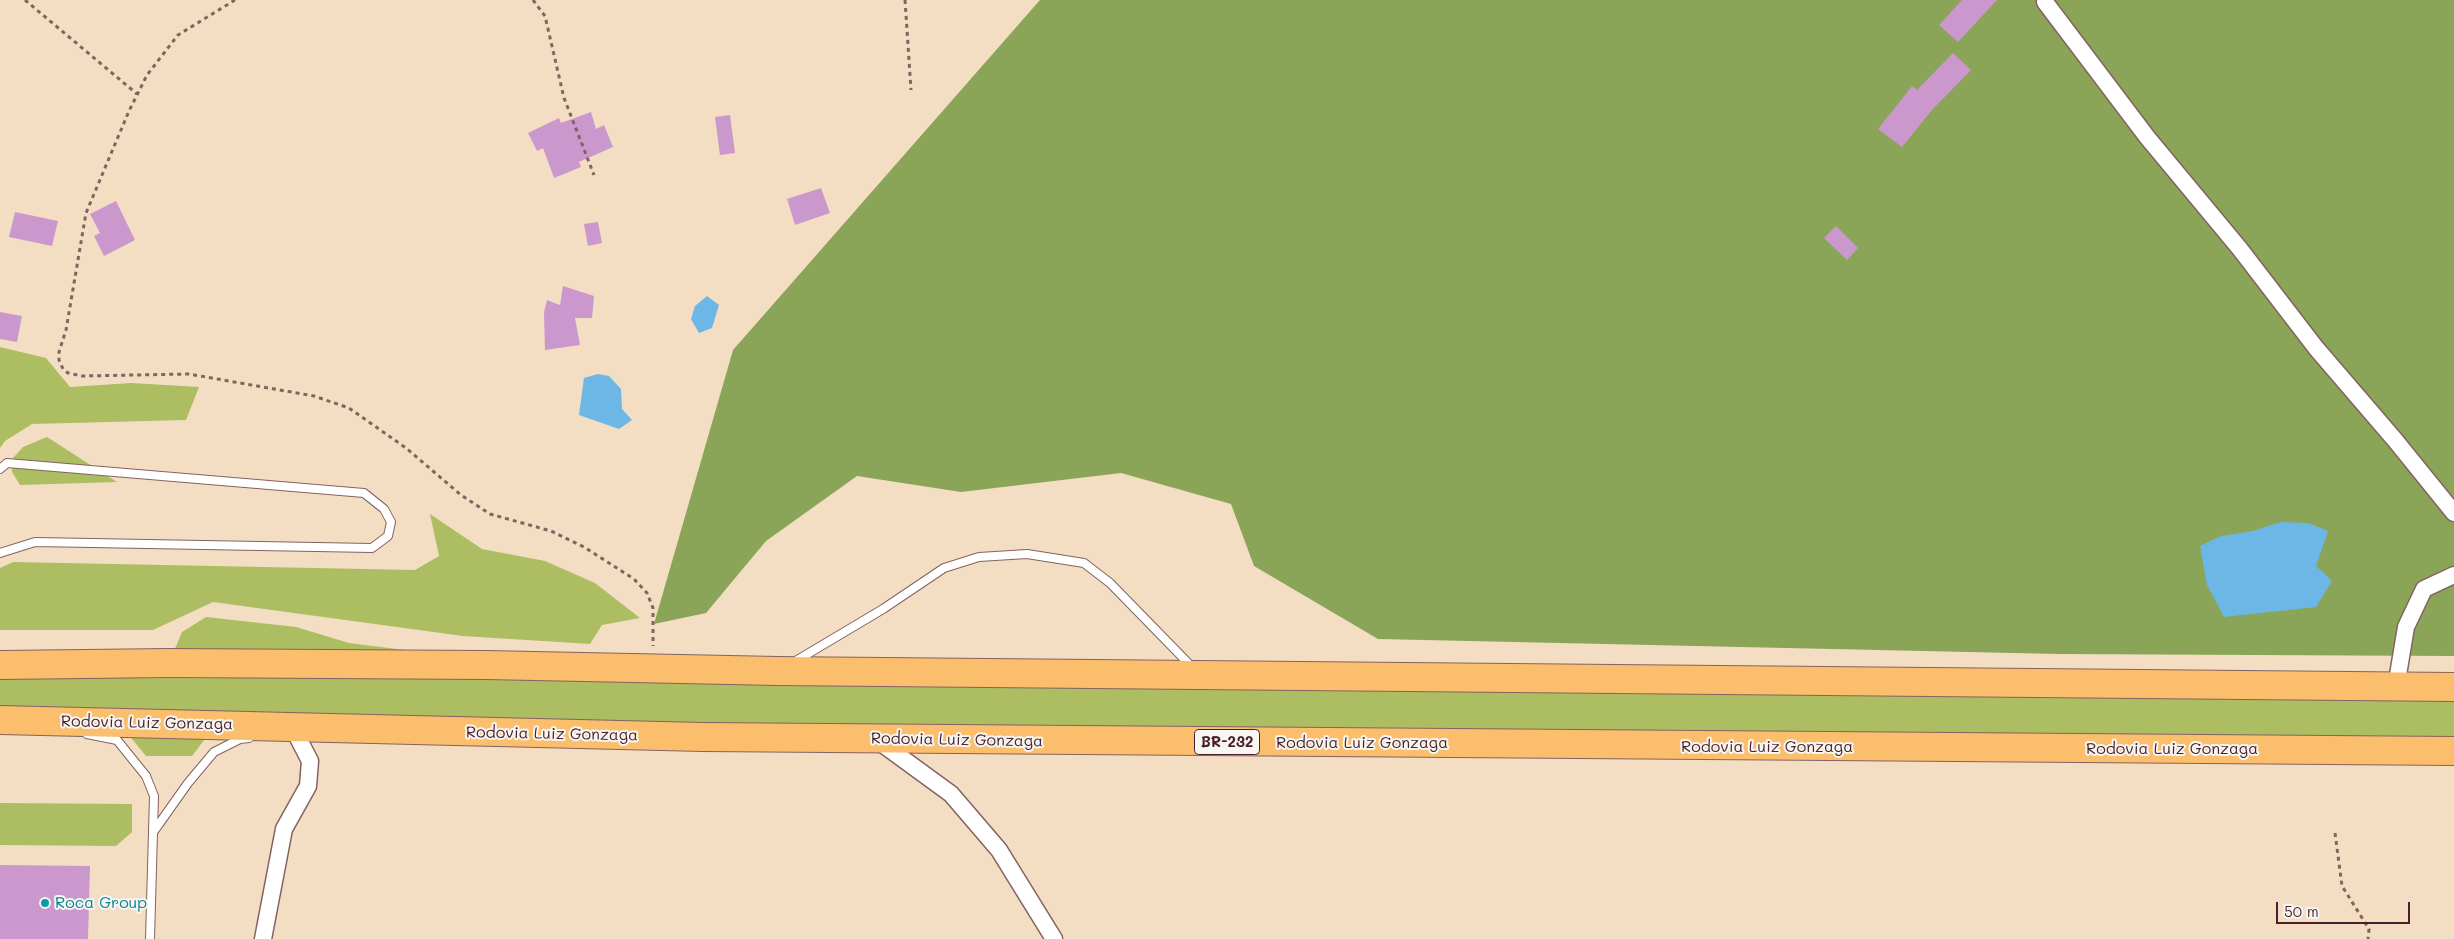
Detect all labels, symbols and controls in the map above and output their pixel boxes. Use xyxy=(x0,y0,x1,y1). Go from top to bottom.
street label: Rodovia Luiz Gonzaga xyxy=(61,712,233,734)
street label: Rodovia Luiz Gonzaga xyxy=(466,723,638,745)
street label: Rodovia Luiz Gonzaga xyxy=(871,729,1043,751)
road number: BR-232 xyxy=(1194,730,1260,754)
street label: Rodovia Luiz Gonzaga xyxy=(1276,733,1448,753)
street label: Rodovia Luiz Gonzaga xyxy=(1681,737,1853,757)
street label: Rodovia Luiz Gonzaga xyxy=(2086,739,2258,759)
scale bar xyxy=(2279,892,2413,924)
place label: Roca Group xyxy=(55,893,147,913)
marker: Roca Group xyxy=(39,897,51,909)
text: 50 m xyxy=(2284,901,2319,921)

